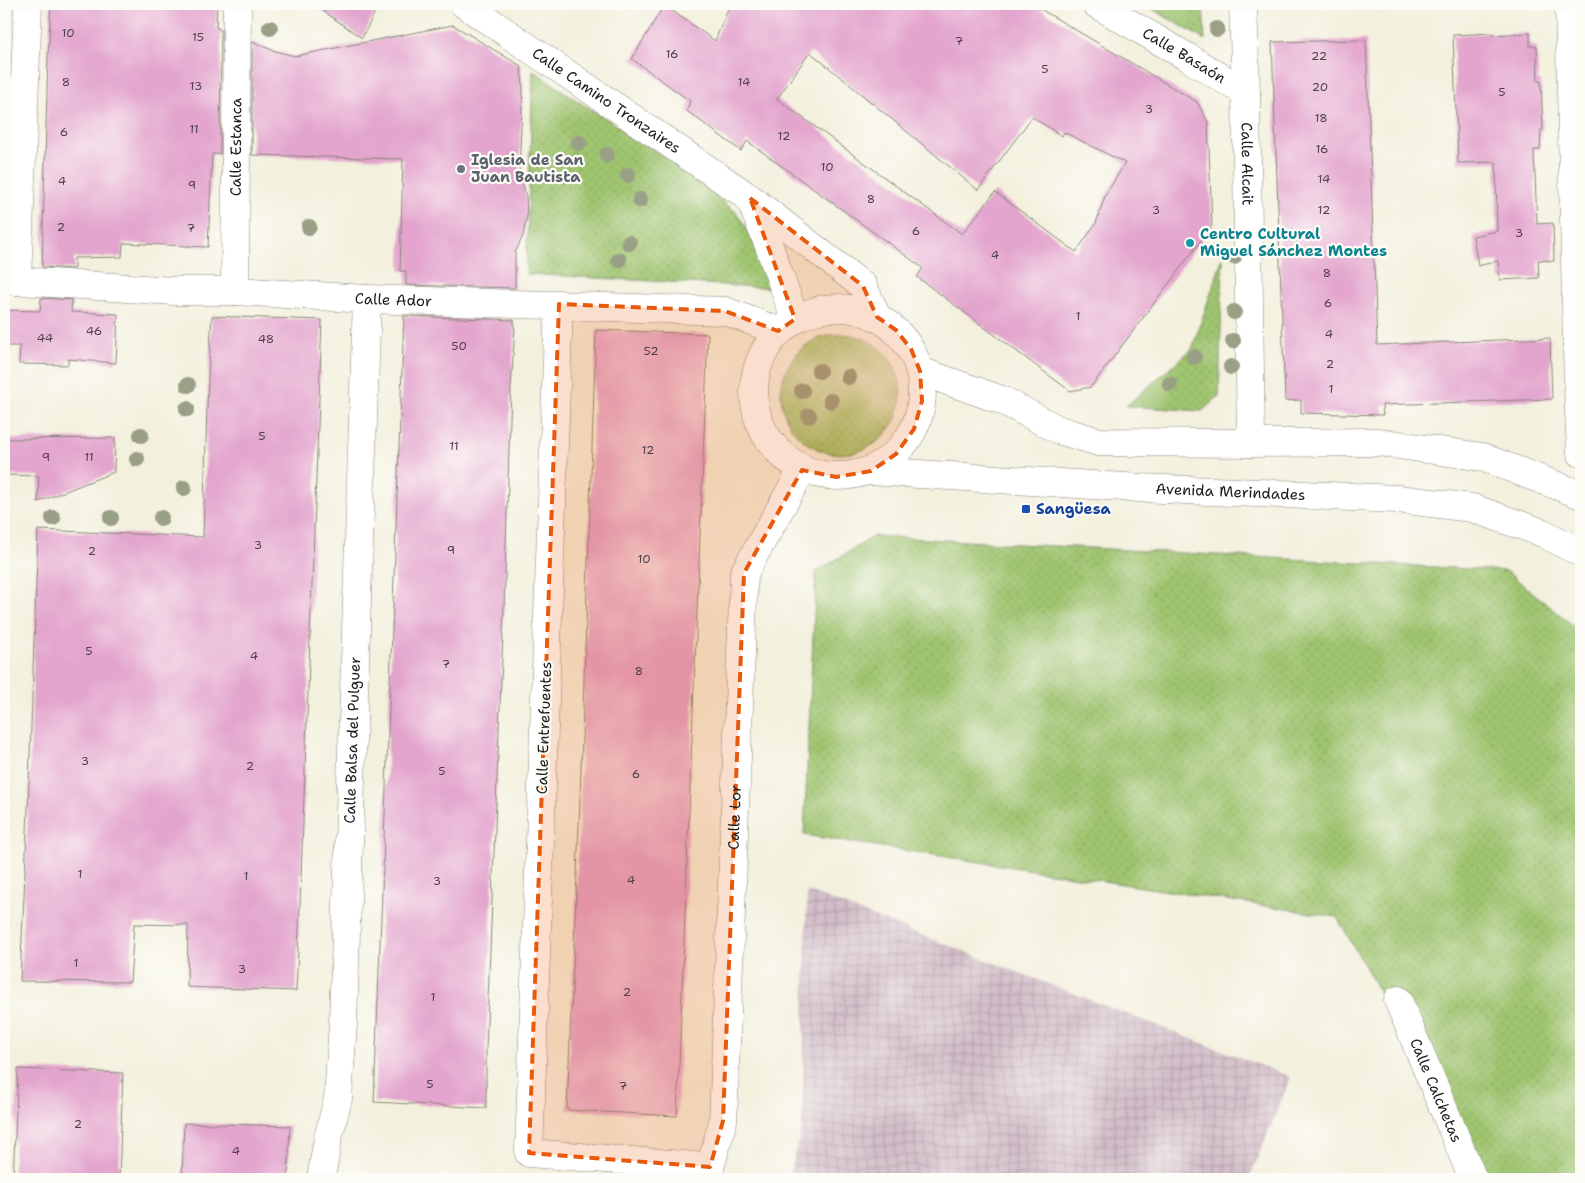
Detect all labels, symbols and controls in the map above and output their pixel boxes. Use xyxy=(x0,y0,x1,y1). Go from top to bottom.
street label: Calle Basaón xyxy=(1139,23,1229,88)
house number: 10 xyxy=(61,25,75,41)
house number: 15 xyxy=(192,29,204,45)
house number: 7 xyxy=(955,33,963,49)
street label: Calle Camino Tronzaires xyxy=(528,43,685,158)
house number: 16 xyxy=(665,46,679,62)
house number: 22 xyxy=(1311,48,1327,64)
house number: 5 xyxy=(1041,61,1049,77)
house number: 8 xyxy=(62,74,70,90)
house number: 14 xyxy=(738,74,750,90)
house number: 13 xyxy=(190,78,202,94)
house number: 20 xyxy=(1312,79,1328,95)
house number: 5 xyxy=(1498,84,1506,100)
street label: Calle Estanca xyxy=(226,97,246,196)
house number: 3 xyxy=(1145,101,1153,117)
house number: 18 xyxy=(1314,110,1328,126)
house number: 11 xyxy=(189,121,199,137)
street label: Calle Alcait xyxy=(1236,122,1258,206)
house number: 6 xyxy=(60,124,68,140)
house number: 12 xyxy=(778,128,790,144)
house number: 16 xyxy=(1315,141,1329,157)
place label: Iglesia de San Juan Bautista xyxy=(471,150,584,187)
house number: 10 xyxy=(820,159,834,175)
marker: Iglesia de San Juan Bautista xyxy=(455,163,467,175)
house number: 14 xyxy=(1318,171,1330,187)
house number: 4 xyxy=(58,173,66,189)
house number: 9 xyxy=(188,177,196,193)
house number: 8 xyxy=(867,191,875,207)
house number: 3 xyxy=(1152,202,1160,218)
house number: 12 xyxy=(1318,202,1330,218)
house number: 2 xyxy=(57,219,65,235)
house number: 7 xyxy=(187,220,195,236)
house number: 6 xyxy=(912,223,920,239)
place label: Centro Cultural Miguel Sánchez Montes xyxy=(1200,224,1387,261)
house number: 3 xyxy=(1515,225,1523,241)
marker: Centro Cultural Miguel Sánchez Montes xyxy=(1184,237,1196,249)
house number: 4 xyxy=(991,247,999,263)
house number: 8 xyxy=(1323,265,1331,281)
street label: Calle Ador xyxy=(354,288,432,311)
house number: 6 xyxy=(1324,295,1332,311)
house number: 1 xyxy=(1075,308,1081,324)
house number: 46 xyxy=(86,323,102,339)
house number: 4 xyxy=(1325,326,1333,342)
house number: 44 xyxy=(37,330,53,346)
house number: 48 xyxy=(258,331,274,347)
house number: 50 xyxy=(451,338,467,354)
house number: 52 xyxy=(643,343,659,359)
house number: 2 xyxy=(1326,356,1334,372)
house number: 1 xyxy=(1328,381,1334,397)
house number: 5 xyxy=(258,428,266,444)
house number: 11 xyxy=(449,438,459,454)
house number: 12 xyxy=(642,442,654,458)
house number: 9 xyxy=(42,449,50,465)
house number: 11 xyxy=(84,449,94,465)
street label: Avenida Merindades xyxy=(1155,479,1306,505)
place label: Sangüesa xyxy=(1036,499,1112,519)
marker: Sangüesa xyxy=(1020,503,1032,515)
house number: 3 xyxy=(254,537,262,553)
house number: 9 xyxy=(447,542,455,558)
house number: 2 xyxy=(88,543,96,559)
house number: 10 xyxy=(637,551,651,567)
house number: 5 xyxy=(85,643,93,659)
house number: 4 xyxy=(250,648,258,664)
street label: Calle Balsa del Pulguer xyxy=(340,656,365,824)
house number: 7 xyxy=(442,656,450,672)
street label: Calle Entrefuentes xyxy=(532,661,556,795)
house number: 8 xyxy=(635,663,643,679)
house number: 3 xyxy=(81,753,89,769)
house number: 2 xyxy=(246,758,254,774)
house number: 5 xyxy=(438,763,446,779)
house number: 6 xyxy=(632,766,640,782)
street label: Calle Lor xyxy=(723,785,746,850)
house number: 1 xyxy=(77,866,83,882)
house number: 1 xyxy=(243,868,249,884)
house number: 4 xyxy=(627,872,635,888)
house number: 3 xyxy=(433,873,441,889)
house number: 1 xyxy=(73,955,79,971)
house number: 3 xyxy=(238,961,246,977)
house number: 2 xyxy=(623,984,631,1000)
house number: 1 xyxy=(430,989,436,1005)
street label: Calle Calchetas xyxy=(1405,1035,1467,1146)
house number: 5 xyxy=(426,1076,434,1092)
house number: 7 xyxy=(619,1078,627,1094)
house number: 2 xyxy=(74,1116,82,1132)
house number: 4 xyxy=(232,1143,240,1159)

